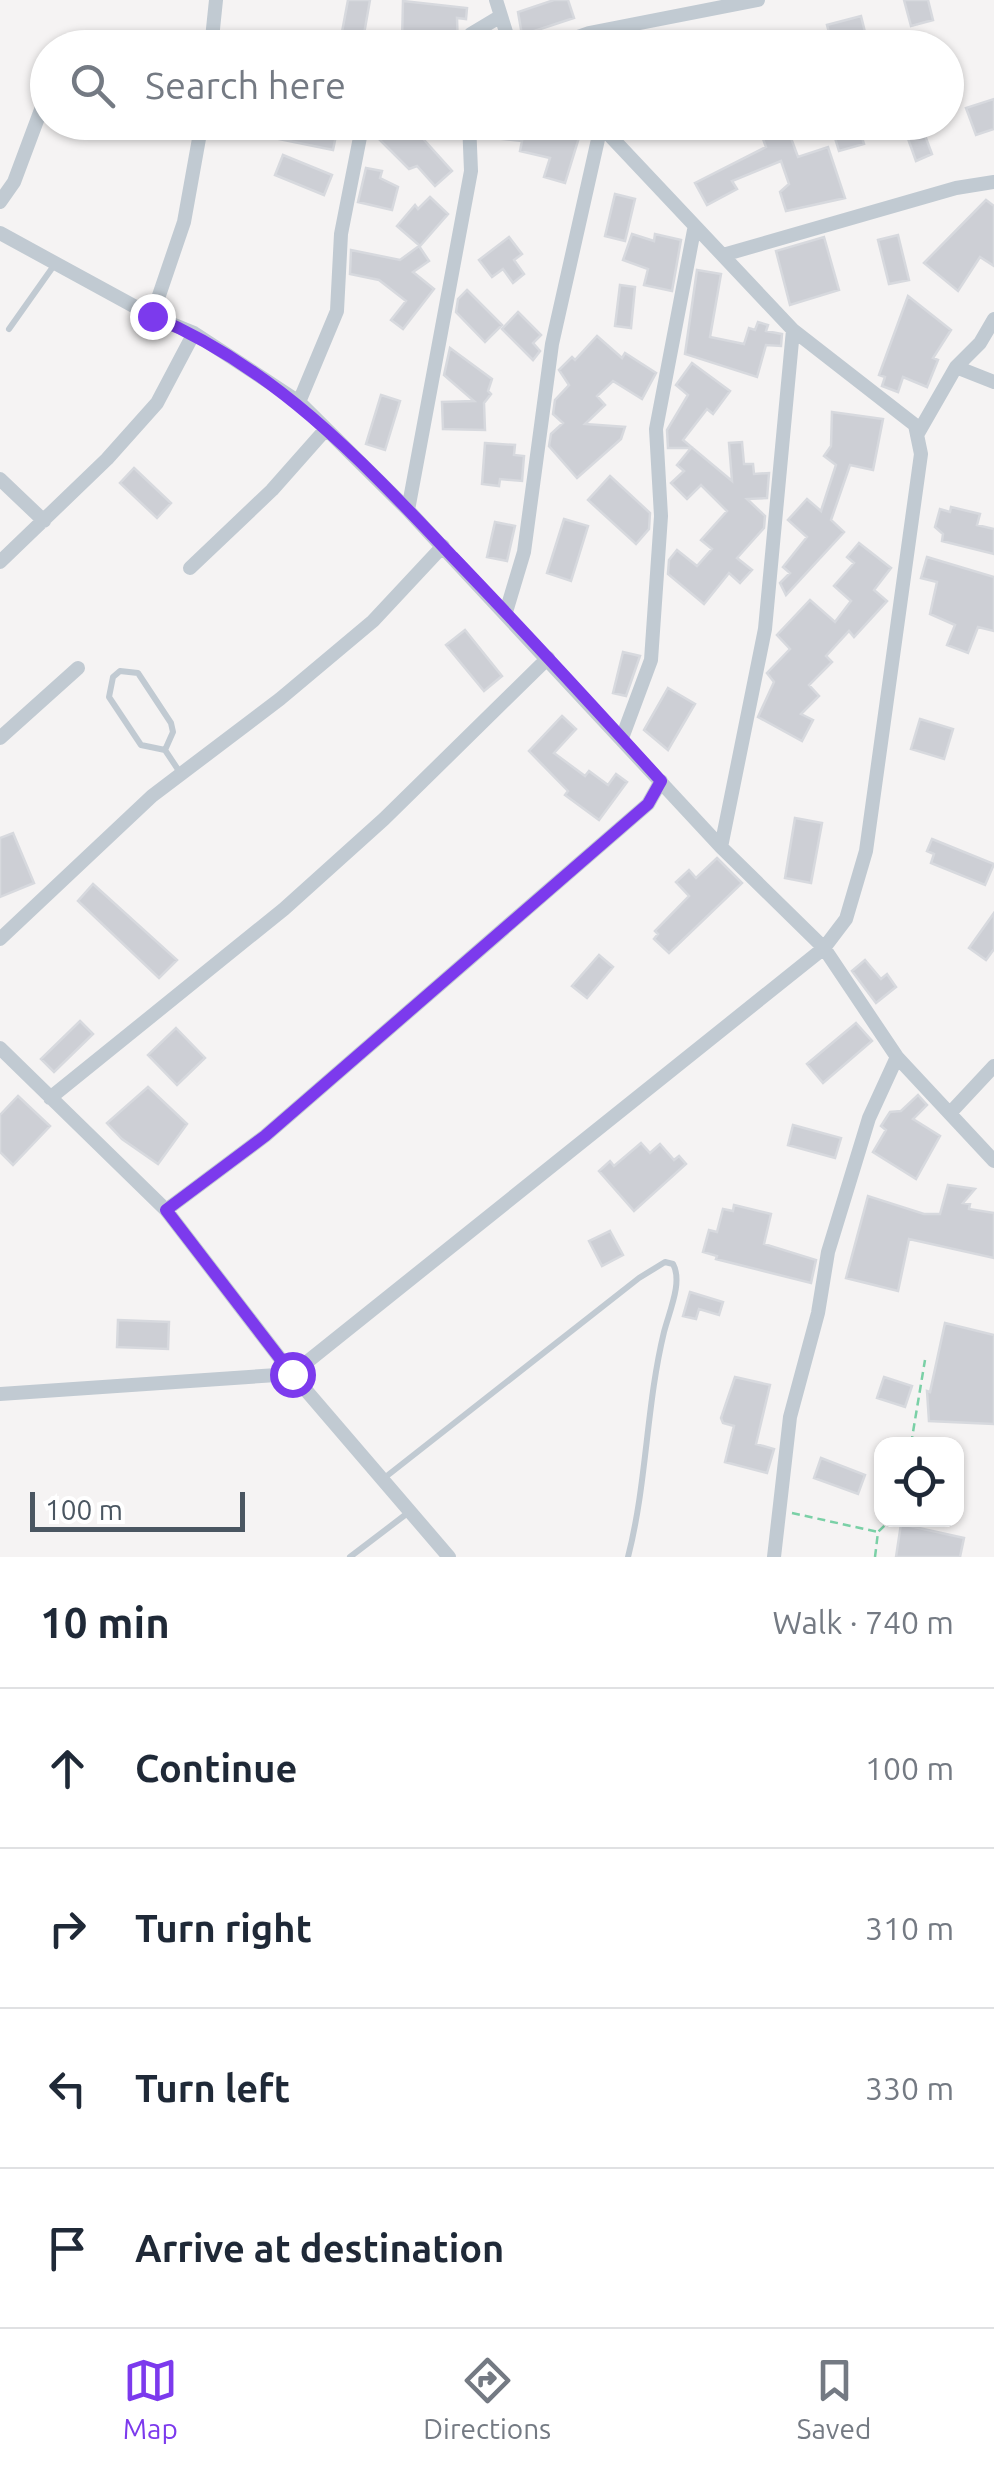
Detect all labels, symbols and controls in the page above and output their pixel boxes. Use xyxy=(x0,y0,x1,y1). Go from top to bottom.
search box xyxy=(30,30,964,140)
icon: search xyxy=(65,58,120,113)
text: Search here xyxy=(145,64,346,106)
route end xyxy=(130,294,176,340)
route start xyxy=(270,1352,316,1398)
map controls xyxy=(874,1437,964,1527)
button: locate xyxy=(874,1437,964,1527)
scale bar xyxy=(30,1487,245,1532)
text: 100 m xyxy=(45,1494,123,1525)
text: 10 min xyxy=(40,1599,170,1646)
text: Walk · 740 m xyxy=(772,1604,954,1640)
icon: ahead xyxy=(40,1741,95,1796)
text: Continue xyxy=(135,1747,297,1789)
text: 100 m xyxy=(865,1750,954,1786)
icon: right xyxy=(40,1901,95,1956)
text: Turn right xyxy=(135,1907,312,1949)
text: 310 m xyxy=(865,1910,954,1946)
icon: left xyxy=(40,2061,95,2116)
text: Turn left xyxy=(135,2067,290,2109)
text: 330 m xyxy=(865,2070,954,2106)
icon: arrive xyxy=(40,2221,95,2276)
text: Arrive at destination xyxy=(135,2227,504,2269)
tab: Map xyxy=(123,2353,178,2444)
tab: Directions xyxy=(423,2353,551,2444)
tab: Saved xyxy=(797,2353,871,2444)

